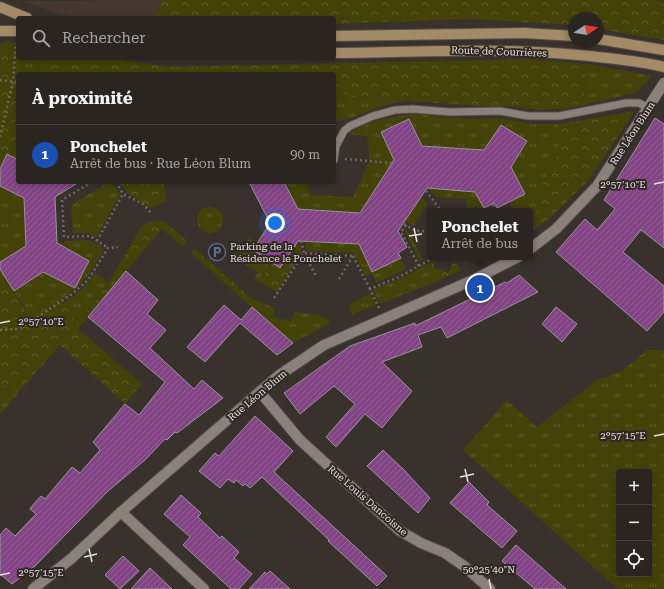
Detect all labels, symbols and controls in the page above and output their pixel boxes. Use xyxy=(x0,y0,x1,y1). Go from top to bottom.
north arrow xyxy=(568,12,604,48)
search box xyxy=(16,16,336,60)
icon: search xyxy=(30,27,52,49)
text: Rechercher xyxy=(62,29,145,47)
street label: Route de Courrières xyxy=(451,44,547,59)
text: À proximité xyxy=(32,88,133,108)
street label: Rue Léon Blum xyxy=(608,100,657,167)
text: Ponchelet xyxy=(70,138,147,156)
text: 1 xyxy=(41,147,49,162)
text: 90 m xyxy=(290,147,320,162)
text: Arrêt de bus · Rue Léon Blum xyxy=(70,156,251,171)
text: 2°57'10"E xyxy=(600,179,646,190)
popup xyxy=(427,208,533,260)
your location xyxy=(265,213,285,233)
text: Ponchelet xyxy=(442,218,518,236)
text: Arrêt de bus xyxy=(442,236,518,251)
place label: Parking de la Résidence le Ponchelet xyxy=(230,241,342,264)
parking icon: Parking de la Résidence le Ponchelet xyxy=(207,242,227,262)
pin: 1 xyxy=(467,273,493,303)
text: 2°57'10"E xyxy=(18,316,64,327)
street label: Rue Léon Blum xyxy=(226,368,289,423)
text: 2°57'15"E xyxy=(600,430,646,441)
street label: Rue Louis Dancoisne xyxy=(326,463,410,538)
map controls xyxy=(616,469,652,577)
button: + xyxy=(616,469,652,505)
button: − xyxy=(616,505,652,541)
button: locate xyxy=(616,541,652,577)
text: 50°25'40"N xyxy=(463,564,515,575)
text: 2°57'15"E xyxy=(18,567,64,578)

